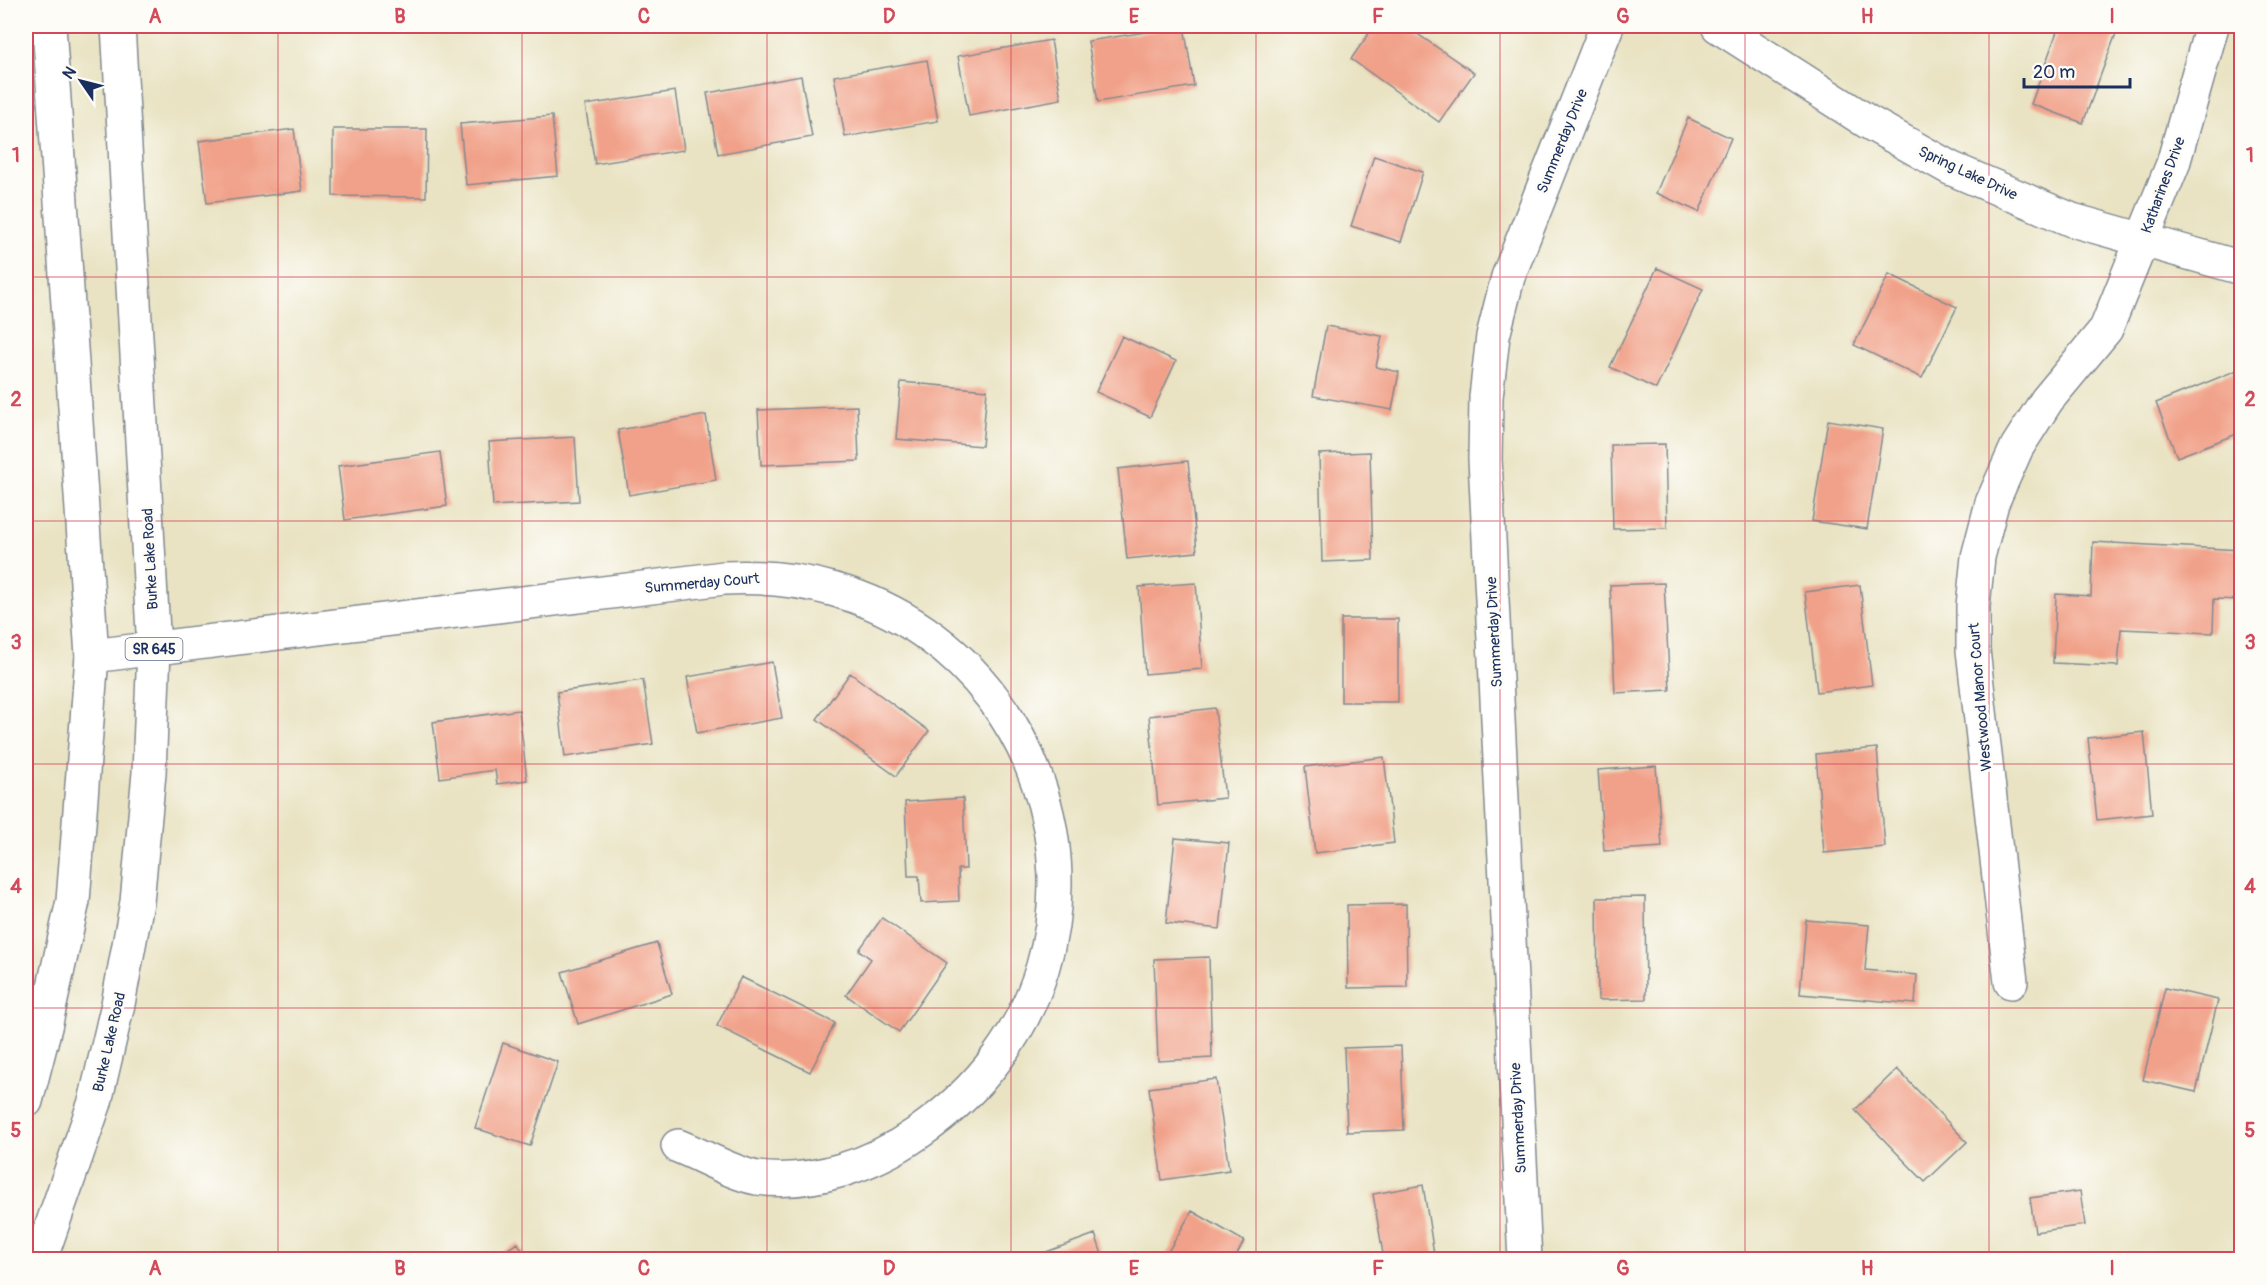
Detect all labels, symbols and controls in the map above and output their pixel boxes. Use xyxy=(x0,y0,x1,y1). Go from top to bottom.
text: A xyxy=(149,4,162,29)
text: B xyxy=(394,4,406,29)
text: C xyxy=(638,4,650,29)
text: D xyxy=(883,4,896,29)
text: E xyxy=(1129,4,1140,29)
text: F xyxy=(1372,4,1384,29)
text: G xyxy=(1616,4,1630,29)
text: H xyxy=(1861,4,1874,29)
text: I xyxy=(2109,4,2115,29)
north arrow xyxy=(51,51,111,111)
scale bar xyxy=(2024,51,2130,89)
text: 20 m xyxy=(2033,61,2075,84)
text: N xyxy=(58,63,81,83)
street label: Summerday Drive xyxy=(1533,86,1592,196)
street label: Katharines Drive xyxy=(2137,134,2190,236)
street label: Spring Lake Drive xyxy=(1915,142,2021,205)
text: 1 xyxy=(12,143,20,168)
text: 1 xyxy=(2246,143,2254,168)
text: 2 xyxy=(10,387,22,412)
text: 2 xyxy=(2244,387,2256,412)
street label: Burke Lake Road xyxy=(138,508,163,610)
street label: Summerday Court xyxy=(644,569,761,598)
street label: Summerday Drive xyxy=(1482,575,1507,688)
street label: Westwood Manor Court xyxy=(1964,621,1996,772)
text: 3 xyxy=(10,630,22,655)
text: 3 xyxy=(2244,630,2256,655)
road number: SR 645 xyxy=(126,638,182,660)
text: 4 xyxy=(10,874,22,899)
text: 4 xyxy=(2244,874,2256,899)
street label: Burke Lake Road xyxy=(89,990,130,1094)
street label: Summerday Drive xyxy=(1506,1061,1531,1174)
text: 5 xyxy=(11,1118,22,1143)
text: 5 xyxy=(2245,1118,2256,1143)
text: A xyxy=(149,1256,162,1281)
text: B xyxy=(394,1256,406,1281)
text: C xyxy=(638,1256,650,1281)
text: D xyxy=(883,1256,896,1281)
text: E xyxy=(1129,1256,1140,1281)
text: F xyxy=(1372,1256,1384,1281)
text: G xyxy=(1616,1256,1630,1281)
text: H xyxy=(1861,1256,1874,1281)
text: I xyxy=(2109,1256,2115,1281)

